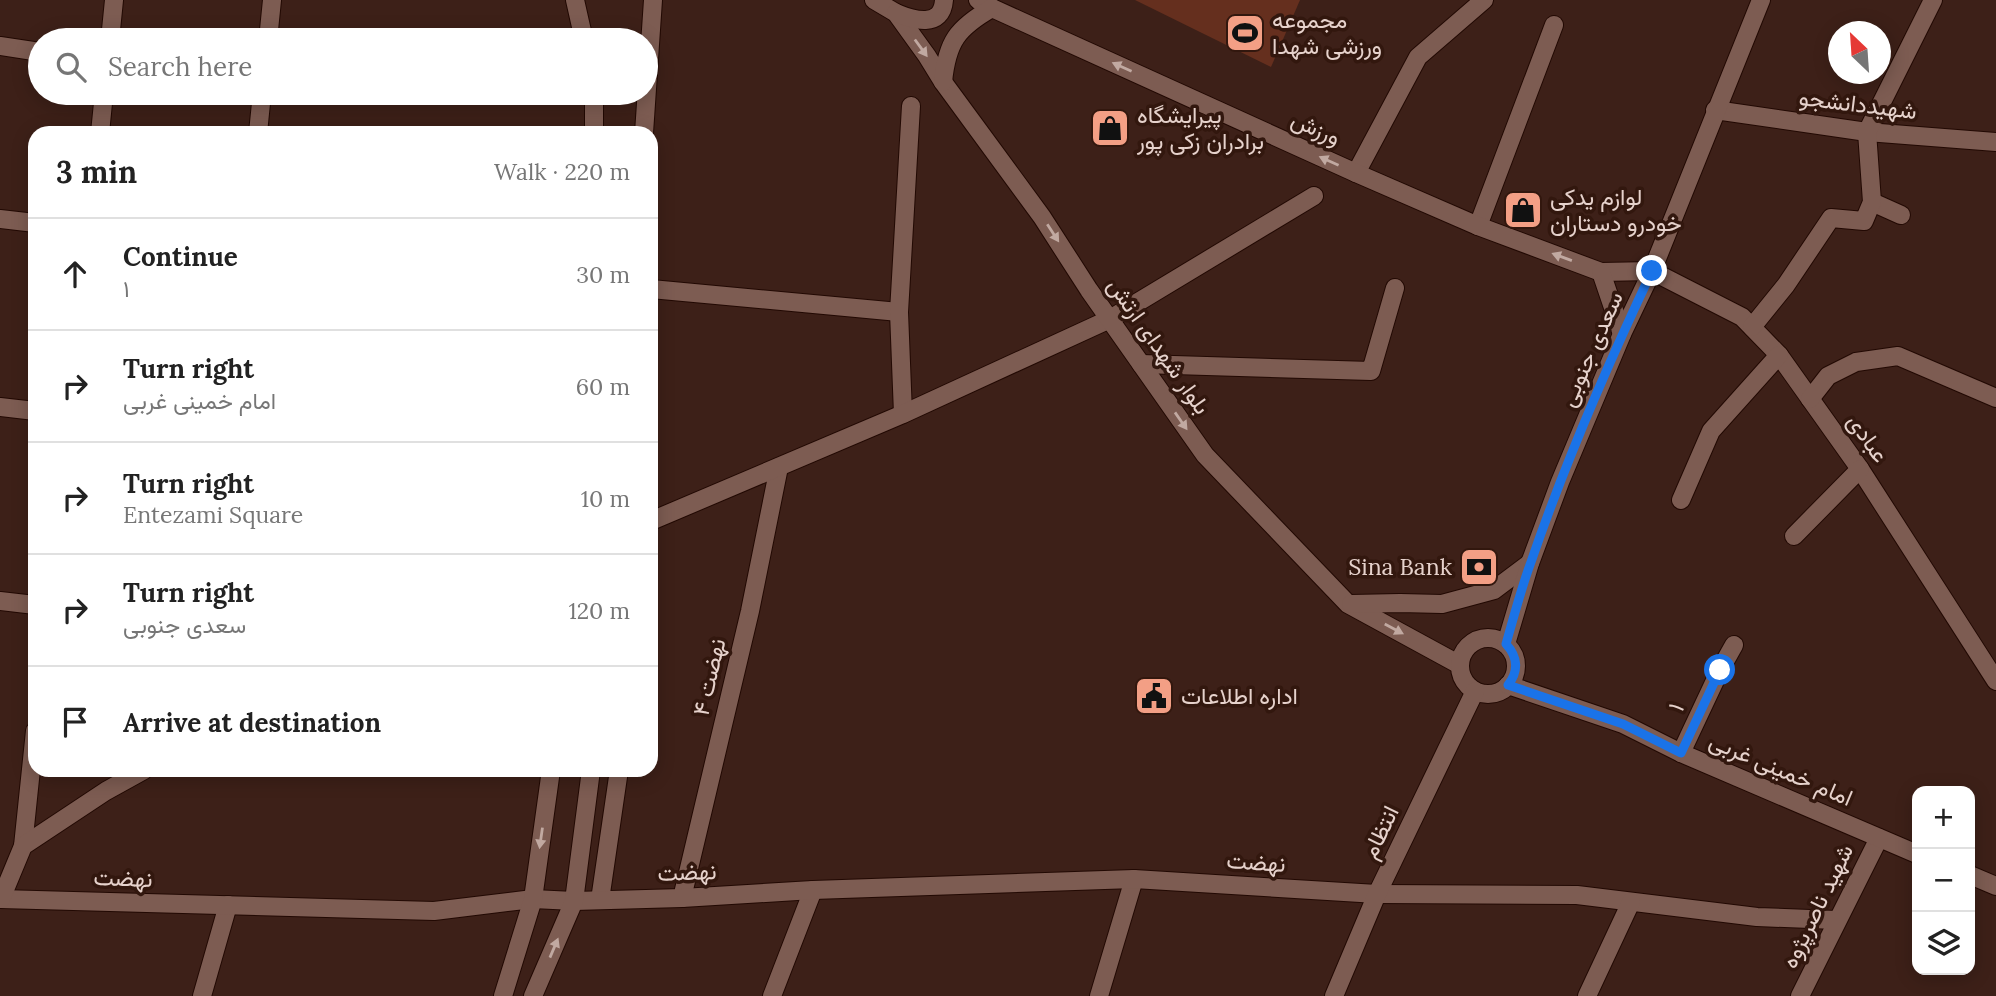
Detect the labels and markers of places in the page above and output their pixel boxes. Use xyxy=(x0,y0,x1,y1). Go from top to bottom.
place label: مجموعه ورزشی شهدا xyxy=(1272,5,1382,61)
sports icon: مجموعه ورزشی شهدا xyxy=(1224,12,1266,54)
place label: پیرایشگاه برادران زکی پور xyxy=(1136,100,1264,157)
shop icon: پیرایشگاه برادران زکی پور xyxy=(1089,107,1131,149)
place label: لوازم یدکی خودرو دستاران xyxy=(1550,182,1682,238)
shop icon: لوازم یدکی خودرو دستاران xyxy=(1502,189,1544,231)
bank icon: Sina Bank xyxy=(1458,546,1500,588)
place label: Sina Bank xyxy=(1348,552,1453,581)
public building icon: اداره اطلاعات xyxy=(1133,675,1175,717)
place label: اداره اطلاعات xyxy=(1181,681,1298,711)

